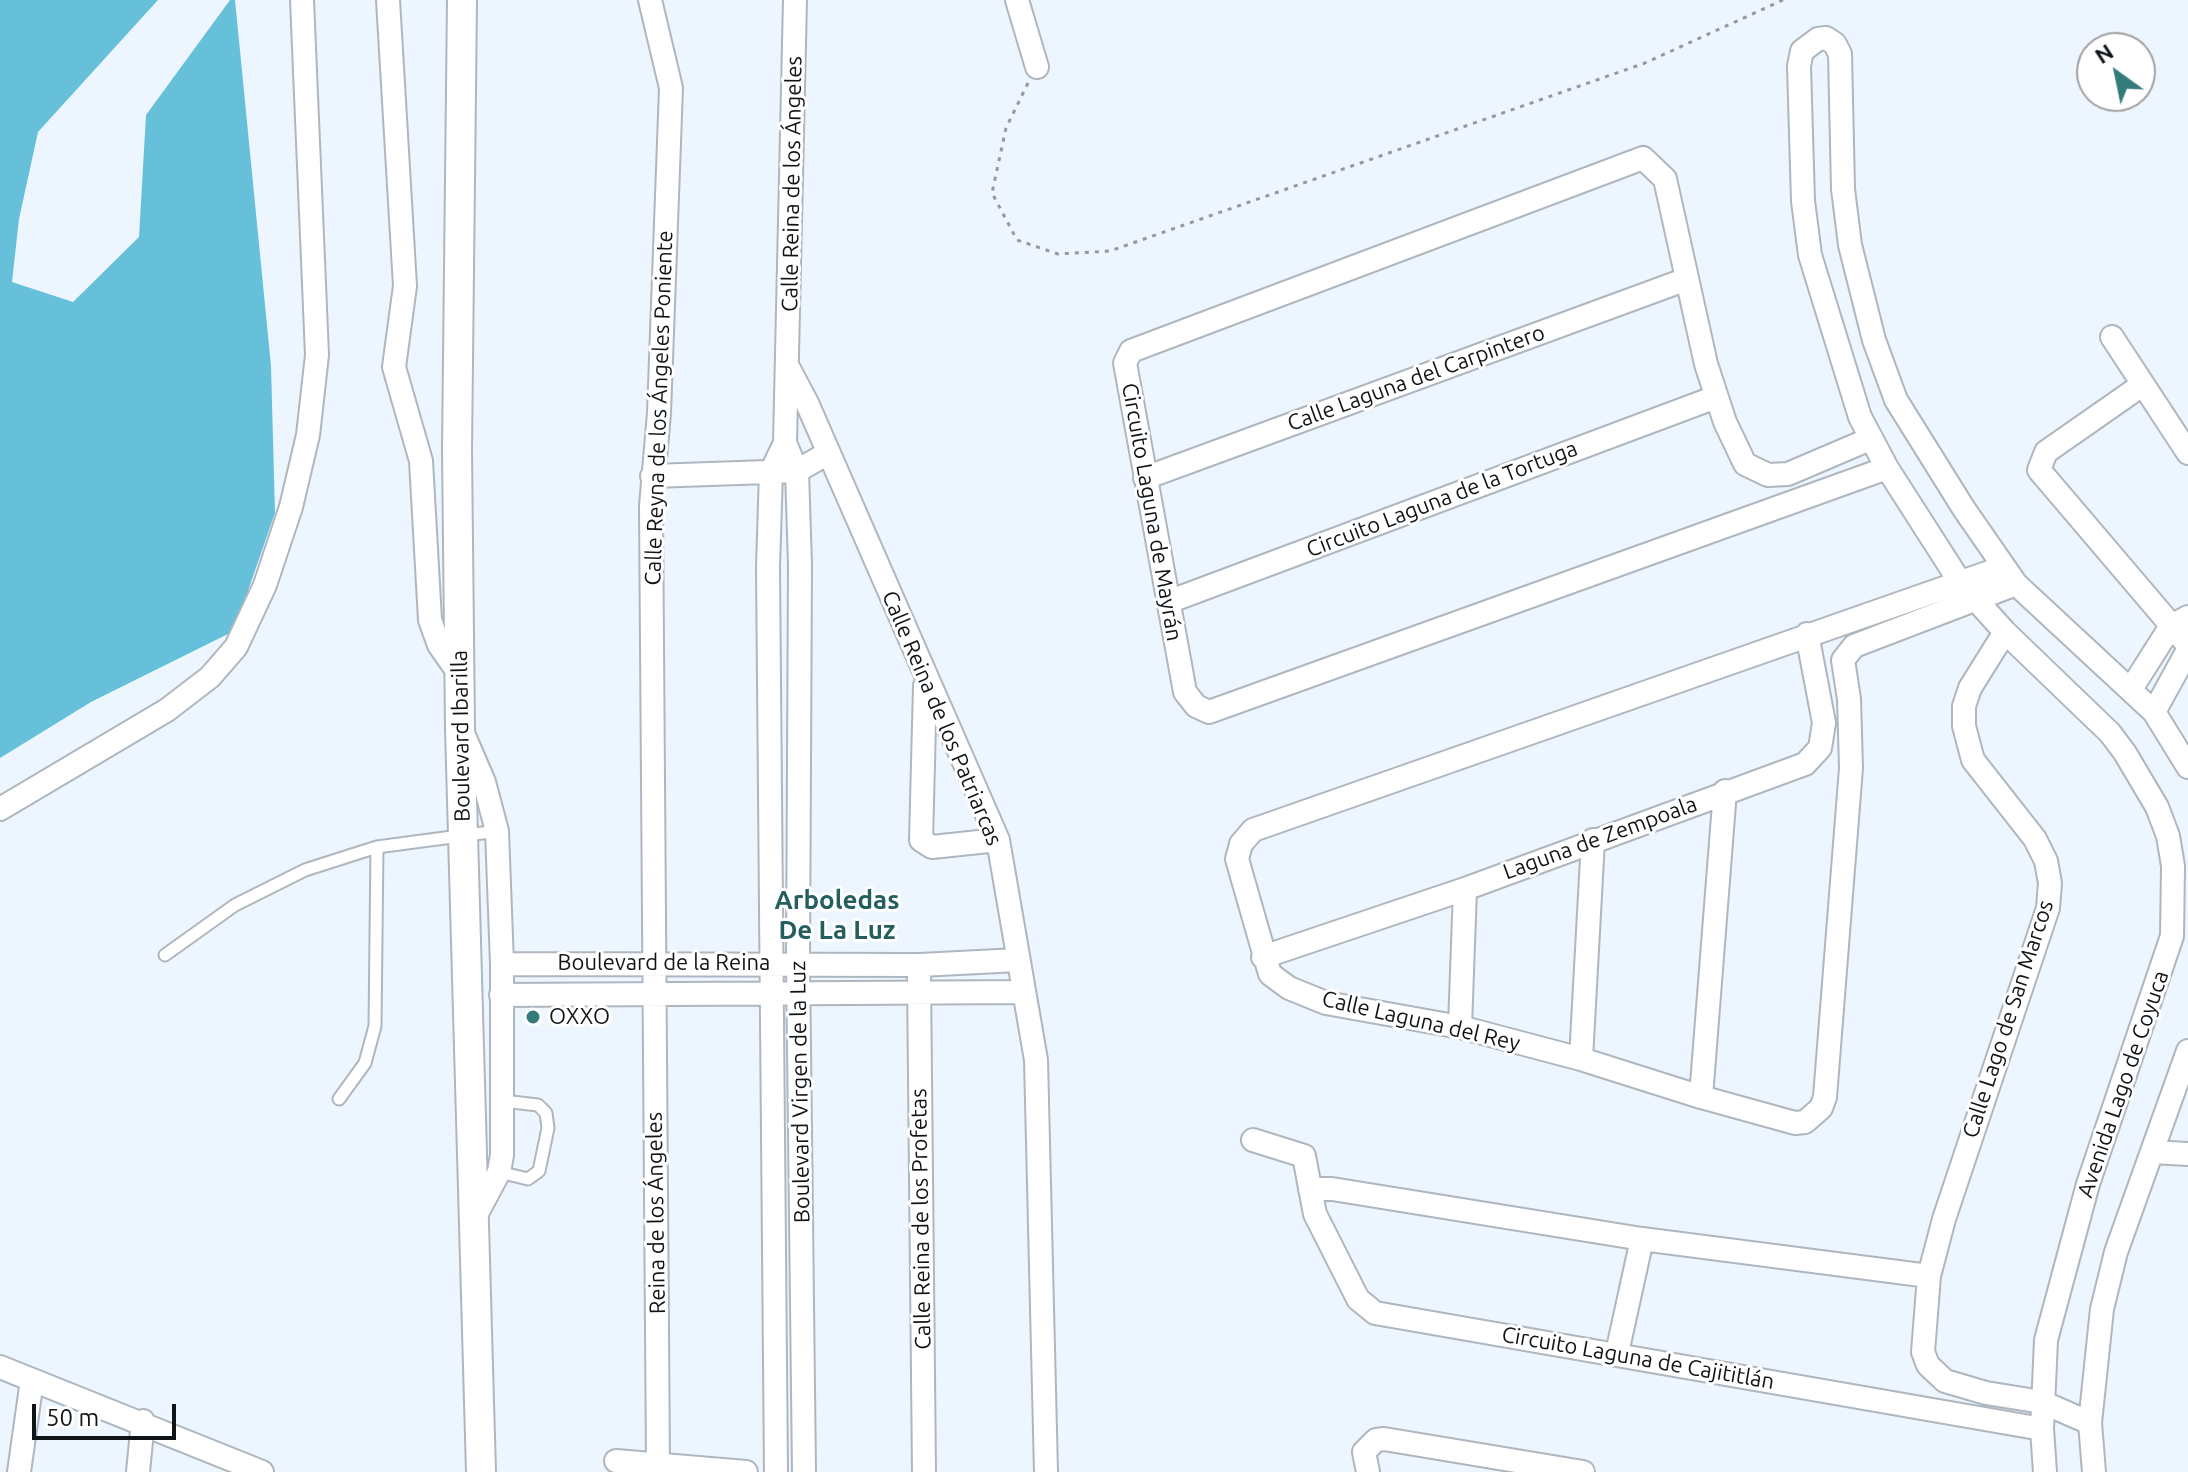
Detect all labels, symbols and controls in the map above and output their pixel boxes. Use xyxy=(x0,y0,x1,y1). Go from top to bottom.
north arrow xyxy=(2076,32,2156,112)
text: N xyxy=(2090,38,2117,68)
street label: Calle Reina de los Ángeles xyxy=(777,56,807,312)
street label: Calle Reyna de los Ángeles Poniente xyxy=(640,230,678,586)
street label: Calle Laguna del Carpintero xyxy=(1284,319,1548,437)
street label: Circuito Laguna de Mayrán xyxy=(1116,381,1188,643)
street label: Circuito Laguna de la Tortuga xyxy=(1303,435,1581,563)
street label: Calle Reina de los Patriarcas xyxy=(876,587,1008,849)
street label: Boulevard Ibarilla xyxy=(446,650,476,822)
street label: Laguna de Zempoala xyxy=(1499,791,1701,885)
district label: Arboledas De La Luz xyxy=(774,884,900,946)
street label: Calle Lago de San Marcos xyxy=(1957,897,2059,1141)
street label: Boulevard de la Reina xyxy=(558,950,770,976)
street label: Boulevard Virgen de la Luz xyxy=(785,961,815,1223)
street label: Avenida Lago de Coyuca xyxy=(2072,967,2174,1201)
street label: Calle Laguna del Rey xyxy=(1319,985,1523,1057)
place label: OXXO xyxy=(549,1004,610,1030)
marker: OXXO xyxy=(524,1008,542,1026)
street label: Calle Reina de los Profetas xyxy=(906,1088,936,1350)
street label: Reina de los Ángeles xyxy=(641,1112,671,1314)
street label: Circuito Laguna de Cajititlán xyxy=(1500,1321,1776,1395)
scale bar xyxy=(36,1388,180,1438)
text: 50 m xyxy=(46,1404,99,1431)

